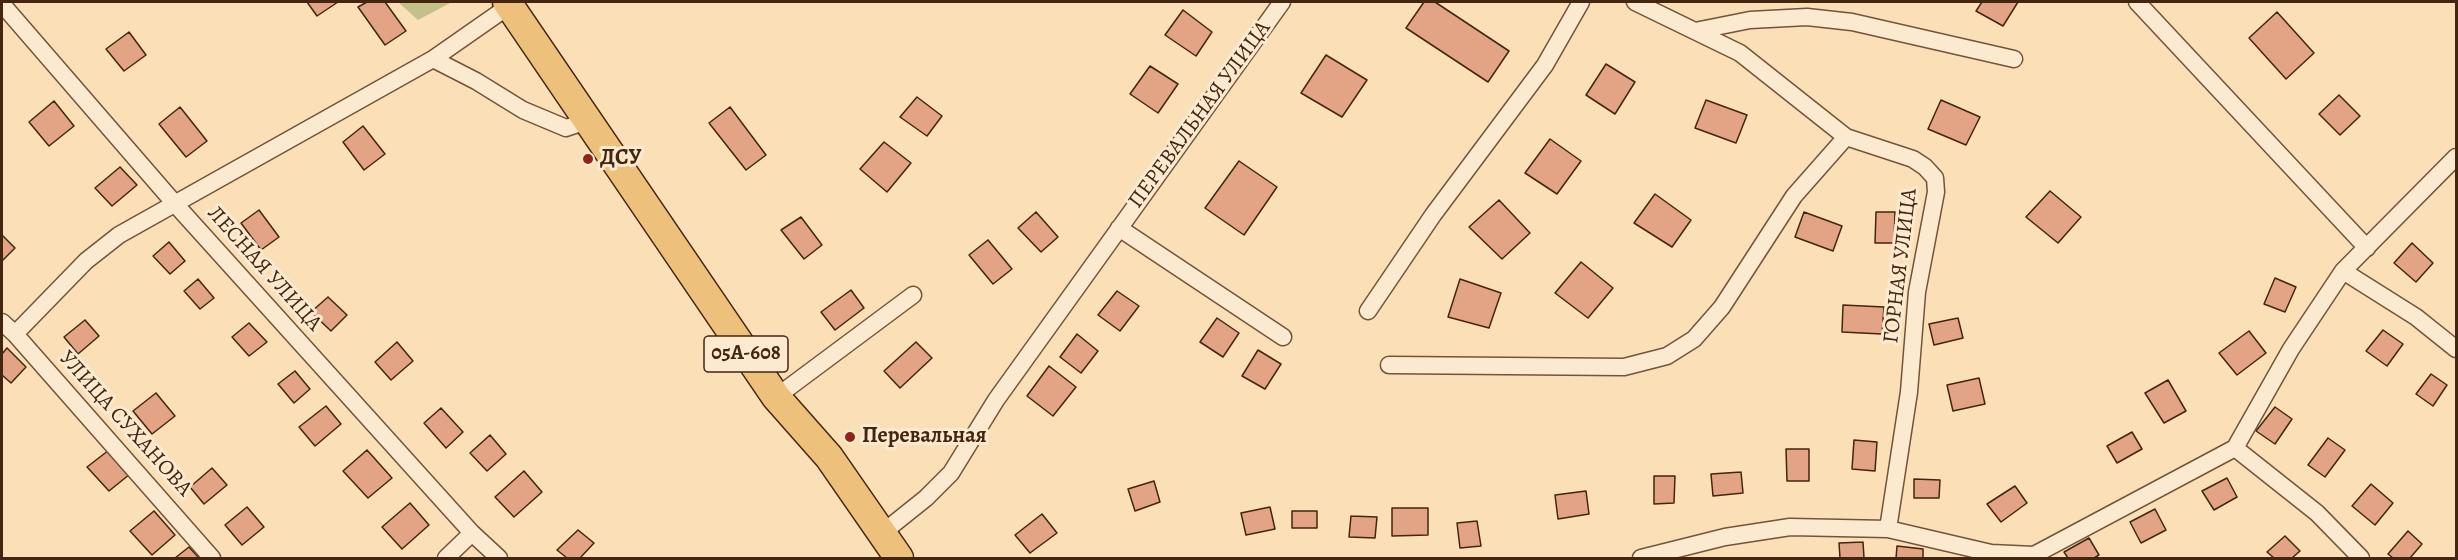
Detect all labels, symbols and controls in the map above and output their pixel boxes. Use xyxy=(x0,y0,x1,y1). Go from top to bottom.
street label: ПЕРЕВАЛЬНАЯ УЛИЦА xyxy=(1123,16,1277,214)
place label: ДСУ xyxy=(600,146,642,172)
marker: ДСУ xyxy=(581,152,595,166)
street label: ГОРНАЯ УЛИЦА xyxy=(1878,187,1924,345)
street label: ЛЕСНАЯ УЛИЦА xyxy=(201,201,327,337)
road number: 05А-608 xyxy=(704,336,788,372)
street label: УЛИЦА СУХАНОВА xyxy=(53,346,197,502)
place label: Перевальная xyxy=(862,424,987,450)
marker: Перевальная xyxy=(843,430,857,444)

